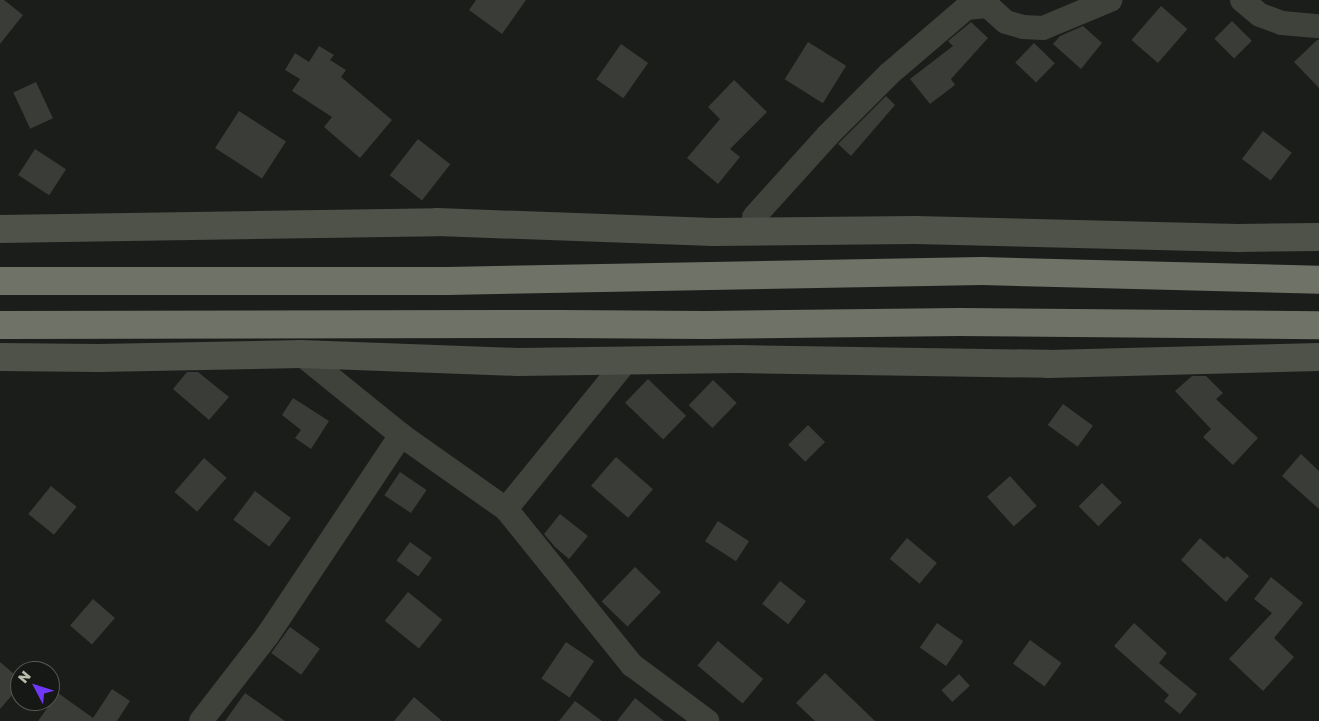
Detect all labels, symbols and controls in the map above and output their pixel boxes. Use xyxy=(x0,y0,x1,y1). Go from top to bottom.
north arrow xyxy=(10,661,60,711)
text: N xyxy=(14,667,34,686)

